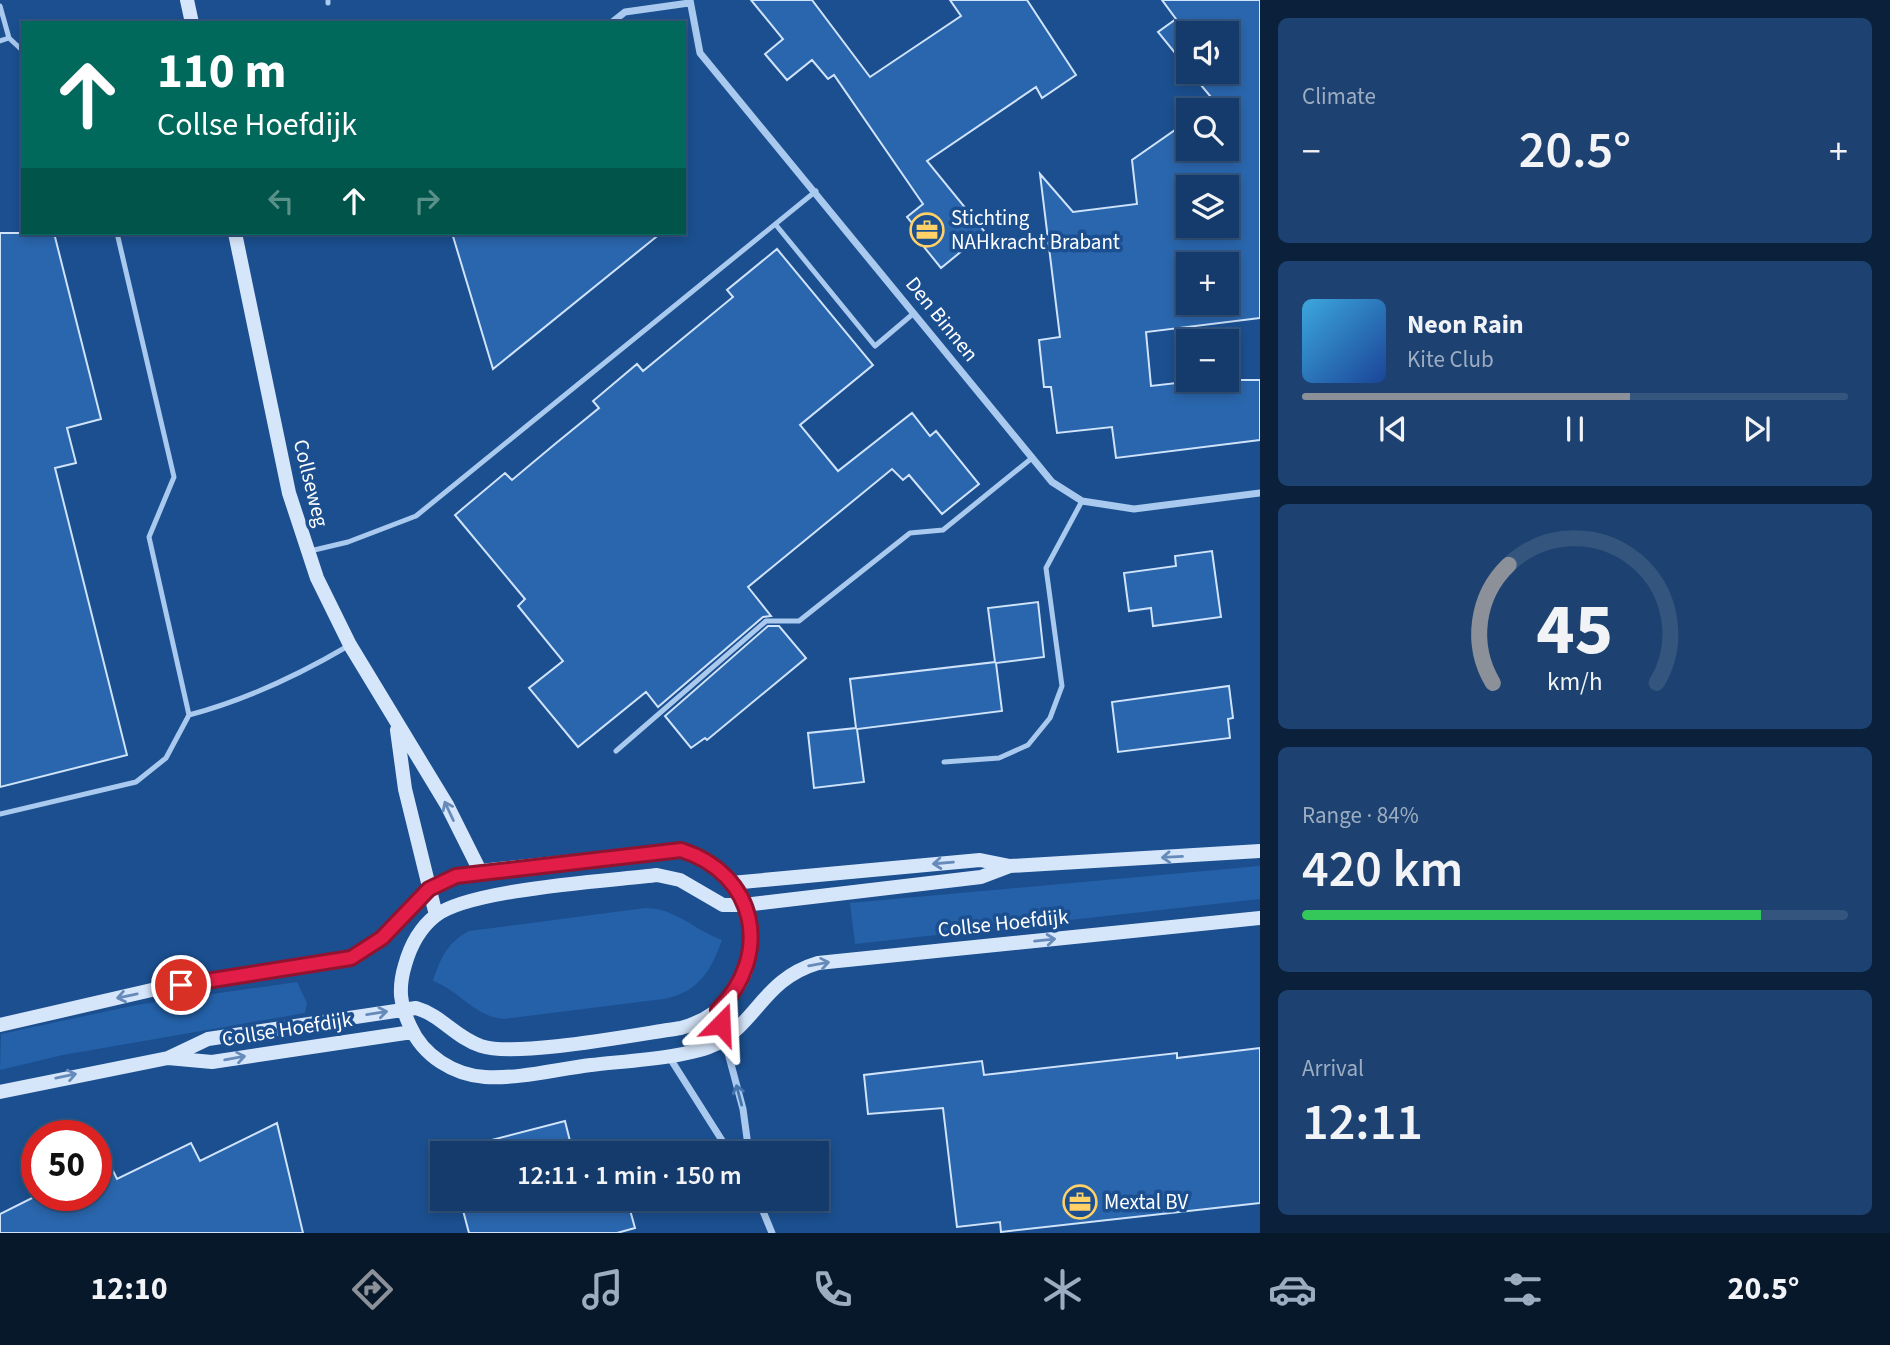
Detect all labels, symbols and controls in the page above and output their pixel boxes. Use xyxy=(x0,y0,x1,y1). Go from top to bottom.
map controls xyxy=(1176,21,1239,392)
button: sound xyxy=(1176,21,1239,84)
text: 110 m xyxy=(157,37,286,107)
icon: ahead xyxy=(42,49,133,140)
text: Climate xyxy=(1302,80,1376,113)
button: search xyxy=(1176,98,1239,161)
text: Collse Hoefdijk xyxy=(157,102,357,148)
text: 20.5° xyxy=(1519,114,1631,188)
text: − xyxy=(1302,125,1321,179)
text: + xyxy=(1829,125,1848,179)
button: layers xyxy=(1176,175,1239,238)
icon: left xyxy=(262,182,300,220)
icon: ahead xyxy=(335,182,373,220)
icon: right xyxy=(408,182,446,220)
place label: Stichting NAHkracht Brabant xyxy=(951,203,1120,257)
office icon: Stichting NAHkracht Brabant xyxy=(908,211,946,249)
button: + xyxy=(1176,252,1239,315)
street label: Den Binnen xyxy=(898,270,986,368)
text: Neon Rain xyxy=(1407,306,1524,343)
button: − xyxy=(1176,329,1239,392)
text: Kite Club xyxy=(1407,343,1494,376)
icon: previous xyxy=(1374,410,1412,448)
icon: pause xyxy=(1556,410,1594,448)
icon: next xyxy=(1738,410,1776,448)
street label: Collseweg xyxy=(286,436,336,530)
text: 45 xyxy=(1537,578,1613,682)
text: km/h xyxy=(1547,663,1603,699)
text: Range · 84% xyxy=(1302,799,1419,832)
one-way arrow xyxy=(442,800,455,822)
text: 420 km xyxy=(1302,833,1463,907)
one-way arrow xyxy=(1162,851,1184,864)
one-way arrow xyxy=(932,857,955,870)
street label: Collse Hoefdijk xyxy=(936,901,1070,945)
one-way arrow xyxy=(1033,933,1056,946)
pin xyxy=(151,955,211,1015)
one-way arrow xyxy=(807,957,830,971)
icon: arrive xyxy=(162,966,200,1004)
position arrow xyxy=(684,987,758,1061)
one-way arrow xyxy=(116,989,139,1003)
street label: Collse Hoefdijk xyxy=(220,1004,355,1054)
one-way arrow xyxy=(365,1006,388,1019)
one-way arrow xyxy=(223,1051,246,1064)
text: Arrival xyxy=(1302,1052,1364,1085)
one-way arrow xyxy=(54,1069,77,1083)
one-way arrow xyxy=(732,1084,745,1106)
text: 12:11 xyxy=(1302,1086,1423,1160)
speed limit sign: 50 xyxy=(21,1120,112,1211)
text: 12:11 · 1 min · 150 m xyxy=(517,1157,742,1194)
office icon: Mextal BV xyxy=(1061,1183,1099,1221)
place label: Mextal BV xyxy=(1104,1187,1188,1217)
icon: directions xyxy=(348,1265,397,1314)
icon: music xyxy=(578,1265,627,1314)
icon: phone xyxy=(808,1265,857,1314)
icon: climate xyxy=(1038,1265,1087,1314)
icon: car xyxy=(1268,1265,1317,1314)
icon: filters xyxy=(1498,1265,1547,1314)
text: 12:10 xyxy=(90,1266,168,1312)
text: 20.5° xyxy=(1728,1266,1799,1312)

